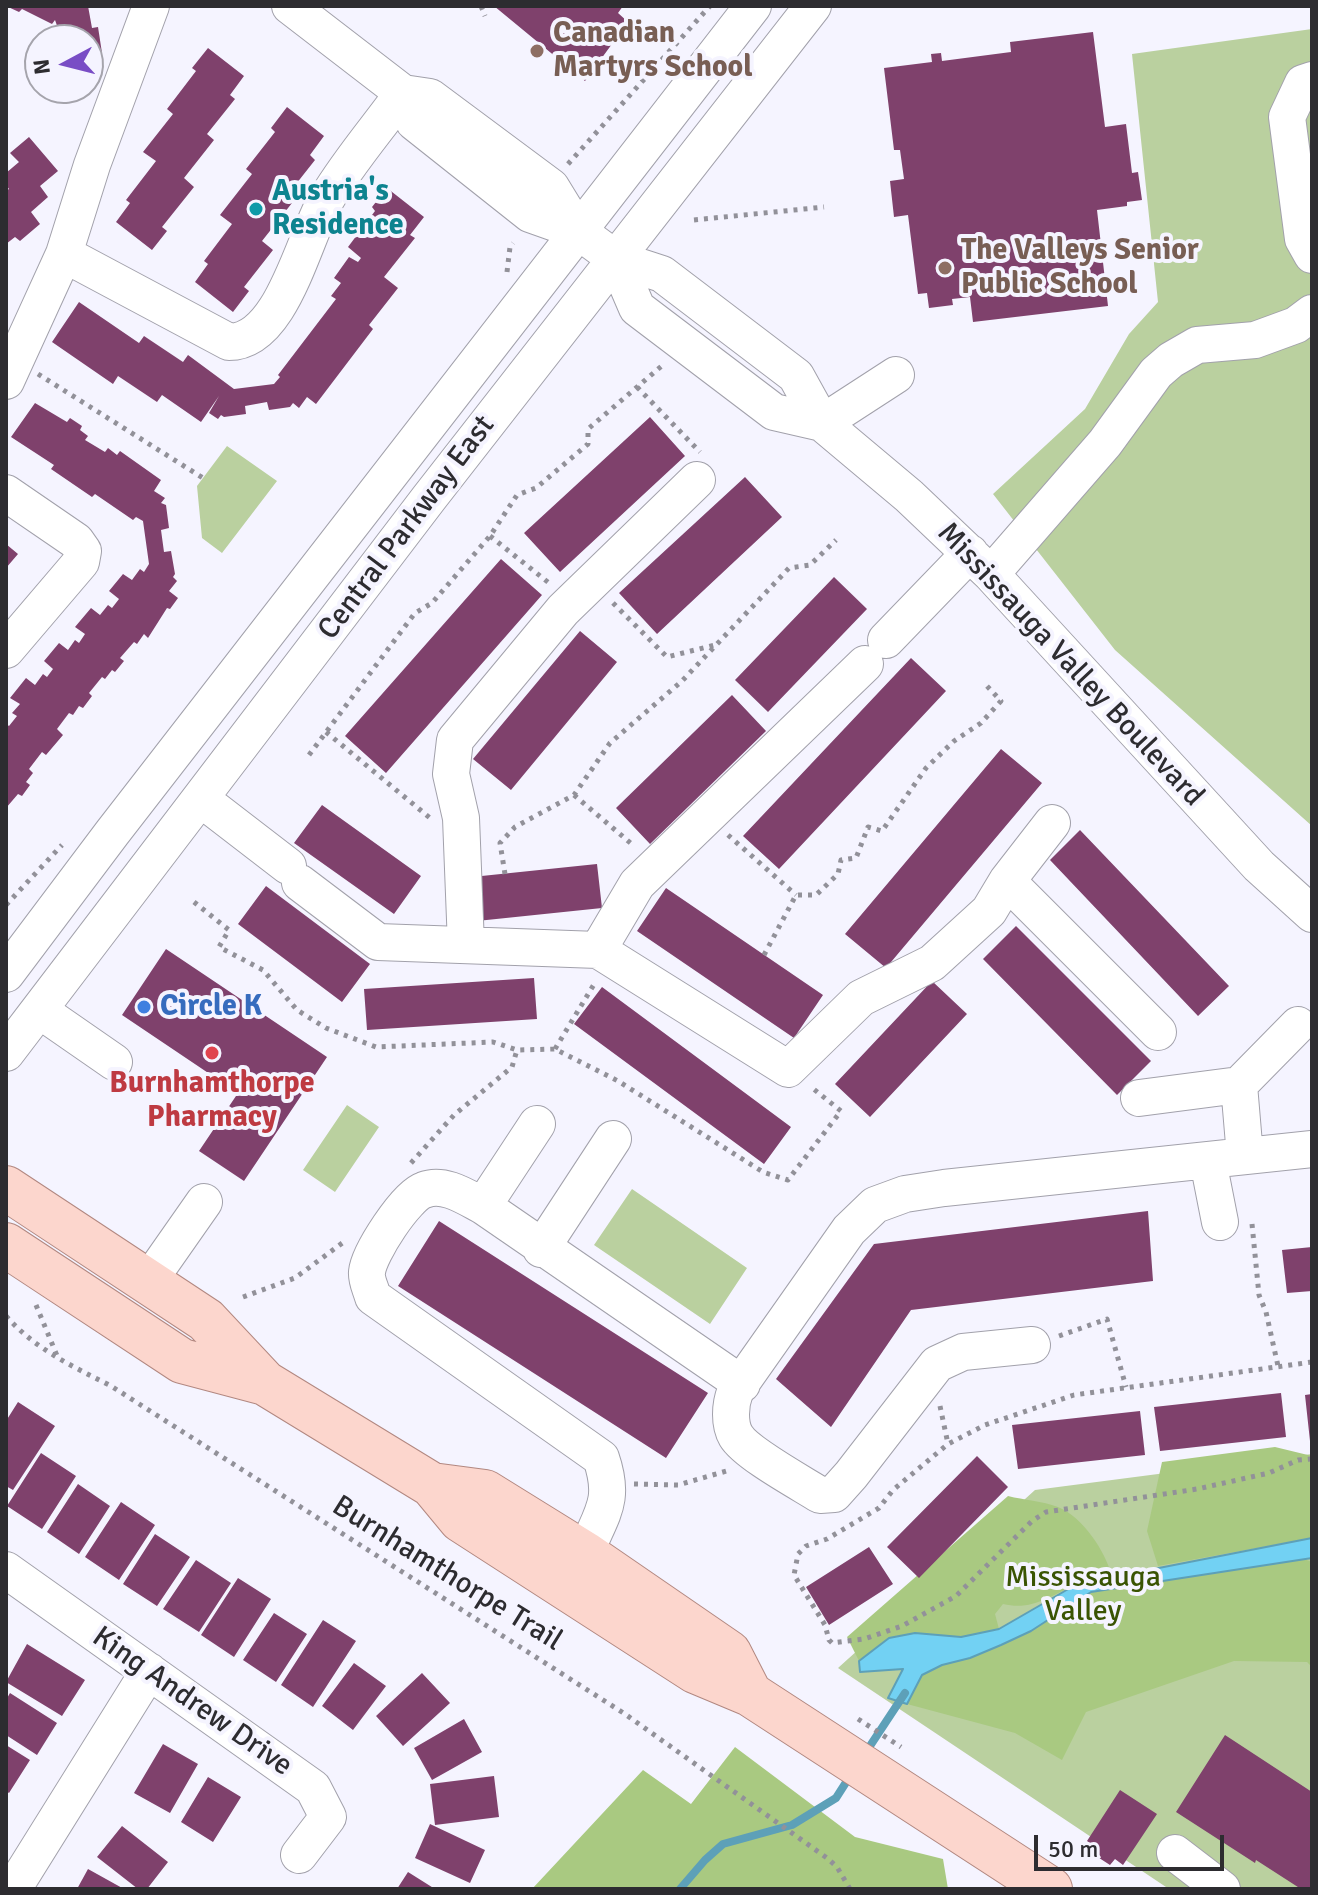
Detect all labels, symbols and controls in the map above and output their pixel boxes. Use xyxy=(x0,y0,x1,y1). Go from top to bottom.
place label: Canadian Martyrs School xyxy=(553,16,753,86)
north arrow xyxy=(24,24,104,104)
marker: Canadian Martyrs School xyxy=(528,42,546,60)
text: N xyxy=(27,57,56,76)
place label: Austria's Residence xyxy=(272,174,404,244)
marker: Austria's Residence xyxy=(247,200,265,218)
place label: The Valleys Senior Public School xyxy=(961,233,1199,304)
marker: The Valleys Senior Public School xyxy=(936,259,954,277)
street label: Central Parkway East xyxy=(311,409,503,647)
street label: Mississauga Valley Boulevard xyxy=(929,516,1211,814)
place label: Circle K xyxy=(160,989,262,1025)
marker: Circle K xyxy=(135,998,153,1016)
marker: Burnhamthorpe Pharmacy xyxy=(203,1044,221,1062)
place label: Burnhamthorpe Pharmacy xyxy=(109,1066,315,1136)
street label: Burnhamthorpe Trail xyxy=(325,1489,569,1659)
park label: Mississauga Valley xyxy=(1005,1560,1161,1630)
street label: King Andrew Drive xyxy=(85,1620,299,1784)
scale bar xyxy=(1038,1819,1228,1869)
text: 50 m xyxy=(1048,1834,1098,1864)

